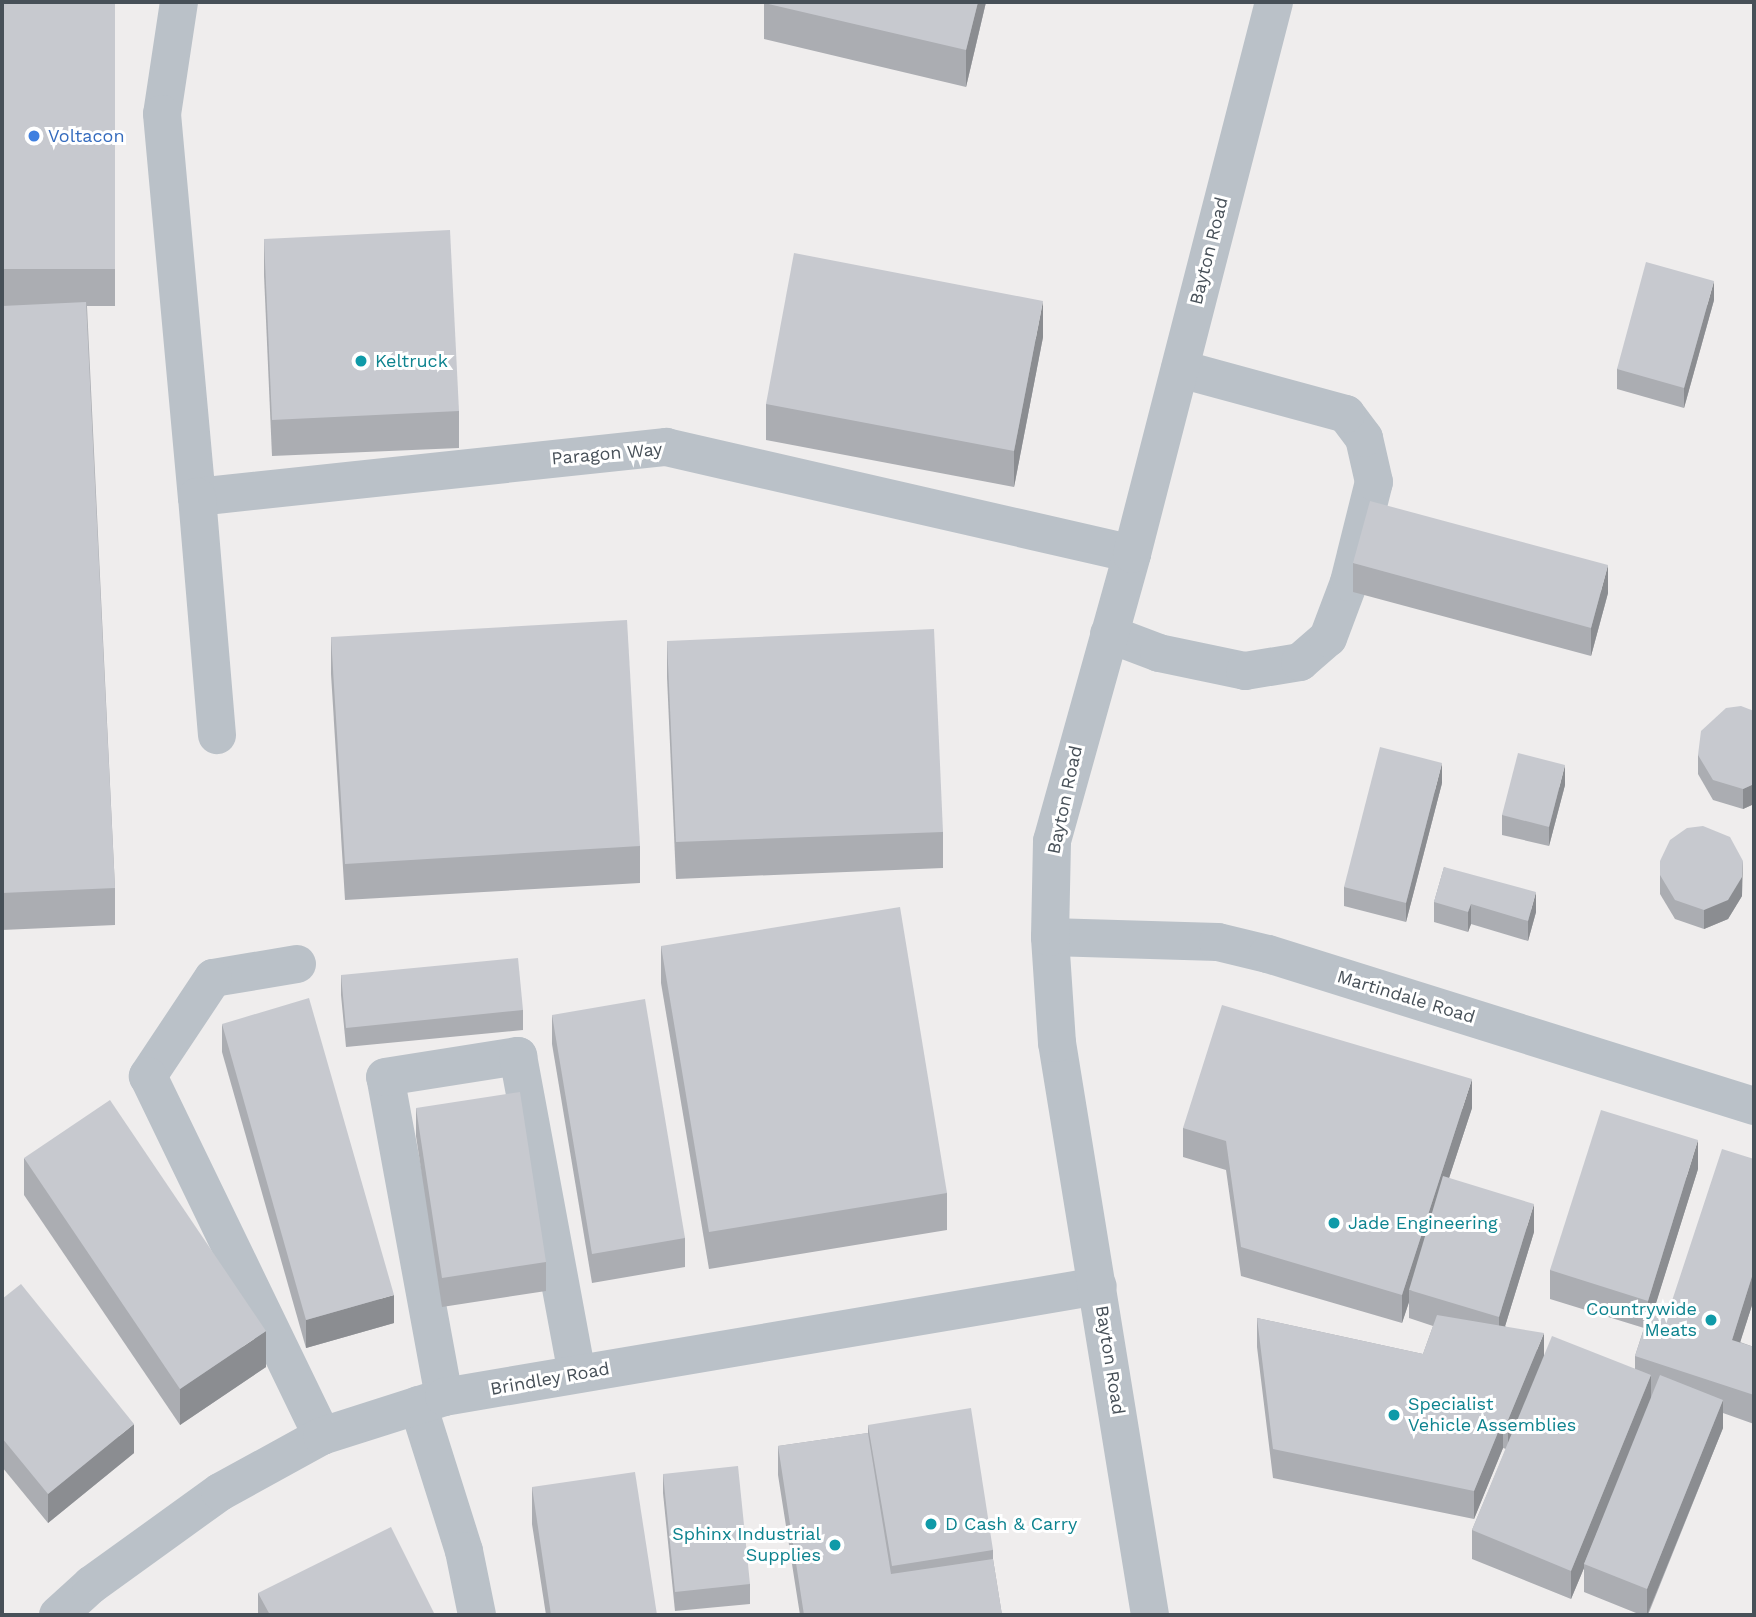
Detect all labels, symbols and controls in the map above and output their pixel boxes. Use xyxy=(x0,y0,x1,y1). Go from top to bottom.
place label: Voltacon xyxy=(48,125,125,147)
marker: Voltacon xyxy=(26,128,42,144)
street label: Bayton Road xyxy=(1185,195,1233,307)
place label: Keltruck xyxy=(375,350,448,372)
marker: Keltruck xyxy=(353,353,369,369)
street label: Paragon Way xyxy=(550,438,664,470)
street label: Bayton Road xyxy=(1043,744,1087,856)
street label: Martindale Road xyxy=(1334,966,1478,1028)
place label: Jade Engineering xyxy=(1348,1212,1498,1234)
marker: Jade Engineering xyxy=(1326,1215,1342,1231)
place label: Countrywide Meats xyxy=(1586,1299,1697,1342)
street label: Bayton Road xyxy=(1091,1304,1129,1416)
marker: Countrywide Meats xyxy=(1703,1312,1719,1328)
street label: Brindley Road xyxy=(488,1358,612,1400)
place label: Specialist Vehicle Assemblies xyxy=(1408,1394,1577,1436)
marker: Specialist Vehicle Assemblies xyxy=(1386,1407,1402,1423)
place label: D Cash & Carry xyxy=(945,1513,1077,1535)
marker: D Cash & Carry xyxy=(923,1516,939,1532)
place label: Sphinx Industrial Supplies xyxy=(672,1524,821,1566)
marker: Sphinx Industrial Supplies xyxy=(827,1537,843,1553)

